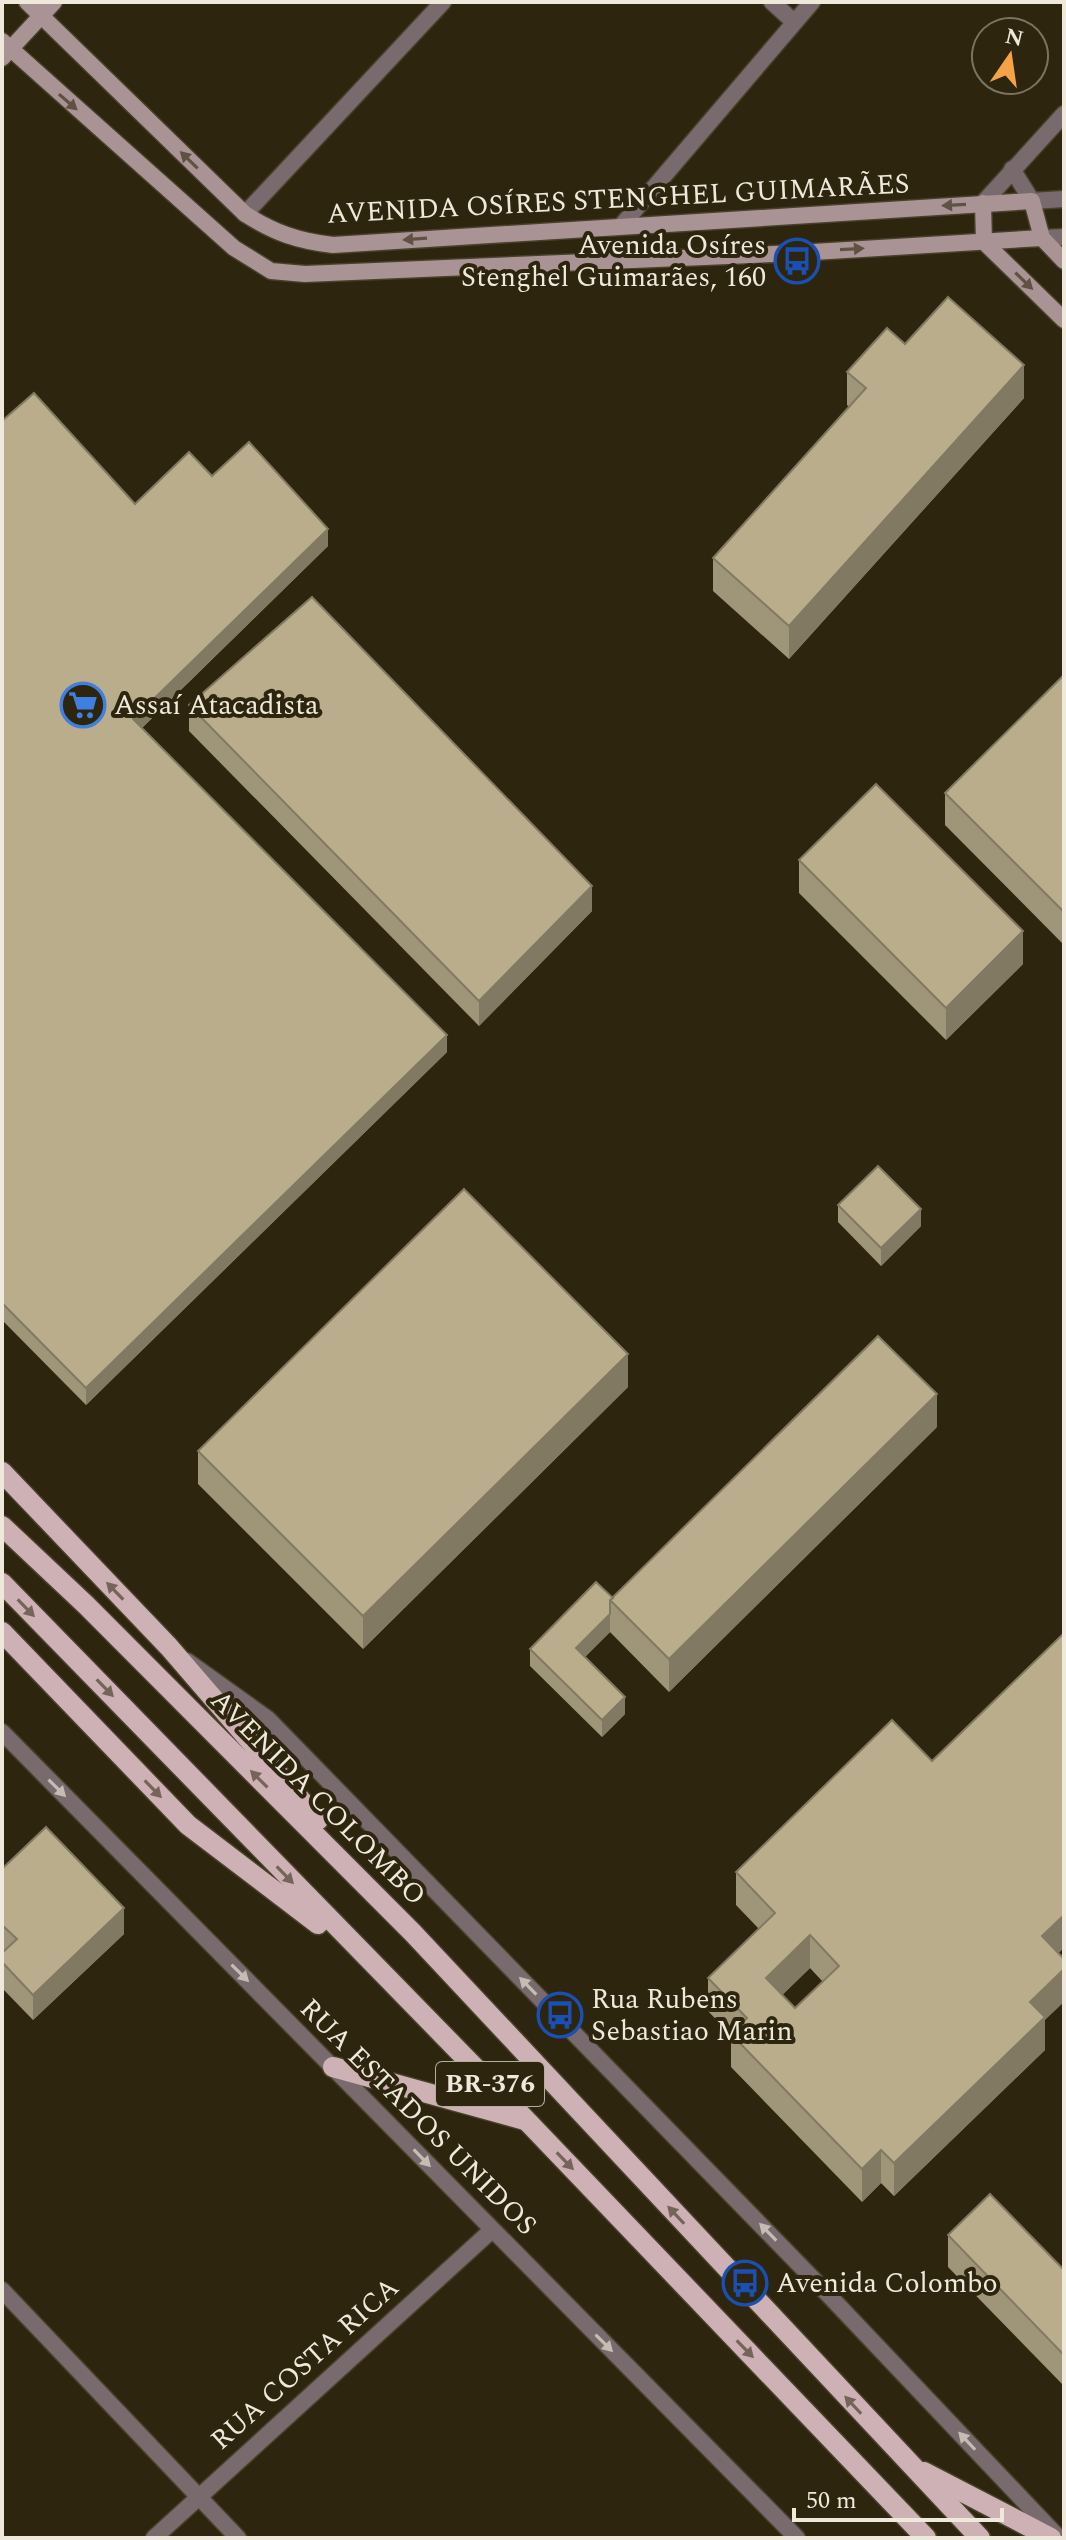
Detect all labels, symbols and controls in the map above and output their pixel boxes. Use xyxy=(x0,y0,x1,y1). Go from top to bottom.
north arrow xyxy=(970,16,1050,96)
text: N xyxy=(1002,20,1027,56)
one-way arrow xyxy=(59,92,78,110)
one-way arrow xyxy=(180,151,199,169)
street label: AVENIDA OSÍRES STENGHEL GUIMARÃES xyxy=(326,162,910,236)
one-way arrow xyxy=(941,199,966,212)
place label: Avenida Osíres Stenghel Guimarães, 160 xyxy=(461,224,766,299)
one-way arrow xyxy=(402,233,427,246)
bus stop icon: Avenida Osíres Stenghel Guimarães, 160 xyxy=(773,237,821,285)
one-way arrow xyxy=(840,243,865,256)
one-way arrow xyxy=(1014,271,1033,290)
supermarket icon: Assaí Atacadista xyxy=(59,681,107,729)
place label: Assaí Atacadista xyxy=(114,684,319,727)
one-way arrow xyxy=(106,1582,125,1601)
one-way arrow xyxy=(16,1598,35,1617)
one-way arrow xyxy=(95,1679,113,1698)
street label: AVENIDA COLOMBO xyxy=(200,1680,436,1916)
one-way arrow xyxy=(251,1770,269,1789)
one-way arrow xyxy=(47,1778,66,1797)
one-way arrow xyxy=(144,1779,162,1798)
one-way arrow xyxy=(276,1865,294,1884)
one-way arrow xyxy=(230,1963,249,1982)
one-way arrow xyxy=(520,1977,538,1996)
place label: Rua Rubens Sebastiao Marin xyxy=(591,1978,793,2053)
street label: RUA ESTADOS UNIDOS xyxy=(289,1988,547,2246)
bus stop icon: Rua Rubens Sebastiao Marin xyxy=(536,1991,584,2039)
road number: BR-376 xyxy=(436,2062,544,2106)
one-way arrow xyxy=(412,2148,431,2167)
one-way arrow xyxy=(556,2151,574,2170)
one-way arrow xyxy=(668,2205,686,2224)
one-way arrow xyxy=(760,2223,778,2242)
bus stop icon: Avenida Colombo xyxy=(721,2259,769,2307)
place label: Avenida Colombo xyxy=(776,2262,998,2305)
street label: RUA COSTA RICA xyxy=(201,2267,409,2461)
one-way arrow xyxy=(595,2333,613,2352)
one-way arrow xyxy=(735,2339,754,2358)
one-way arrow xyxy=(845,2396,863,2415)
one-way arrow xyxy=(959,2432,977,2451)
scale bar xyxy=(794,2472,1002,2522)
text: 50 m xyxy=(806,2483,857,2519)

